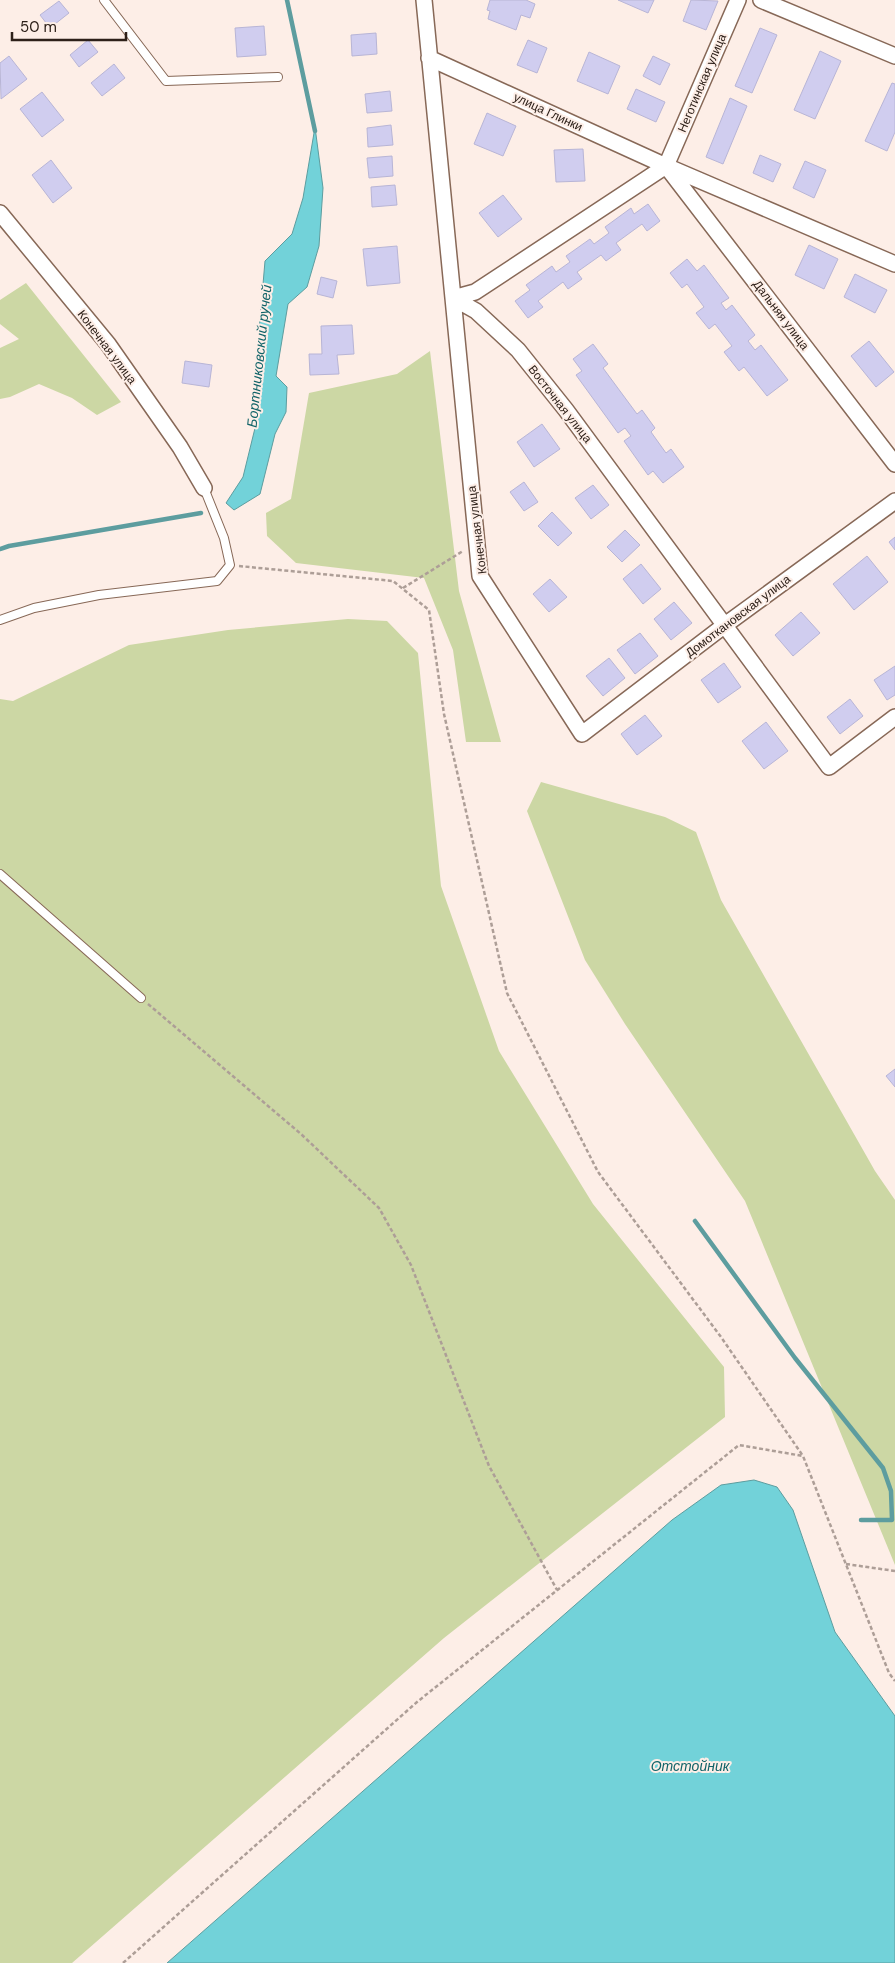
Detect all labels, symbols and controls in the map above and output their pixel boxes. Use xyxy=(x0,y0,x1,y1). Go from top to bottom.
scale bar xyxy=(12,10,126,42)
text: 50 m xyxy=(20,17,57,37)
street label: Неготинская улица xyxy=(674,31,730,135)
street label: улица Глинки xyxy=(511,89,585,135)
street label: Дальняя улица xyxy=(749,277,813,354)
water label: Бортниковский ручей xyxy=(243,283,275,428)
street label: Конечная улица xyxy=(74,307,140,388)
street label: Восточная улица xyxy=(525,362,596,446)
street label: Конечная улица xyxy=(464,485,490,575)
street label: Домоткановская улица xyxy=(682,571,794,661)
water label: Отстойник xyxy=(651,1757,731,1775)

